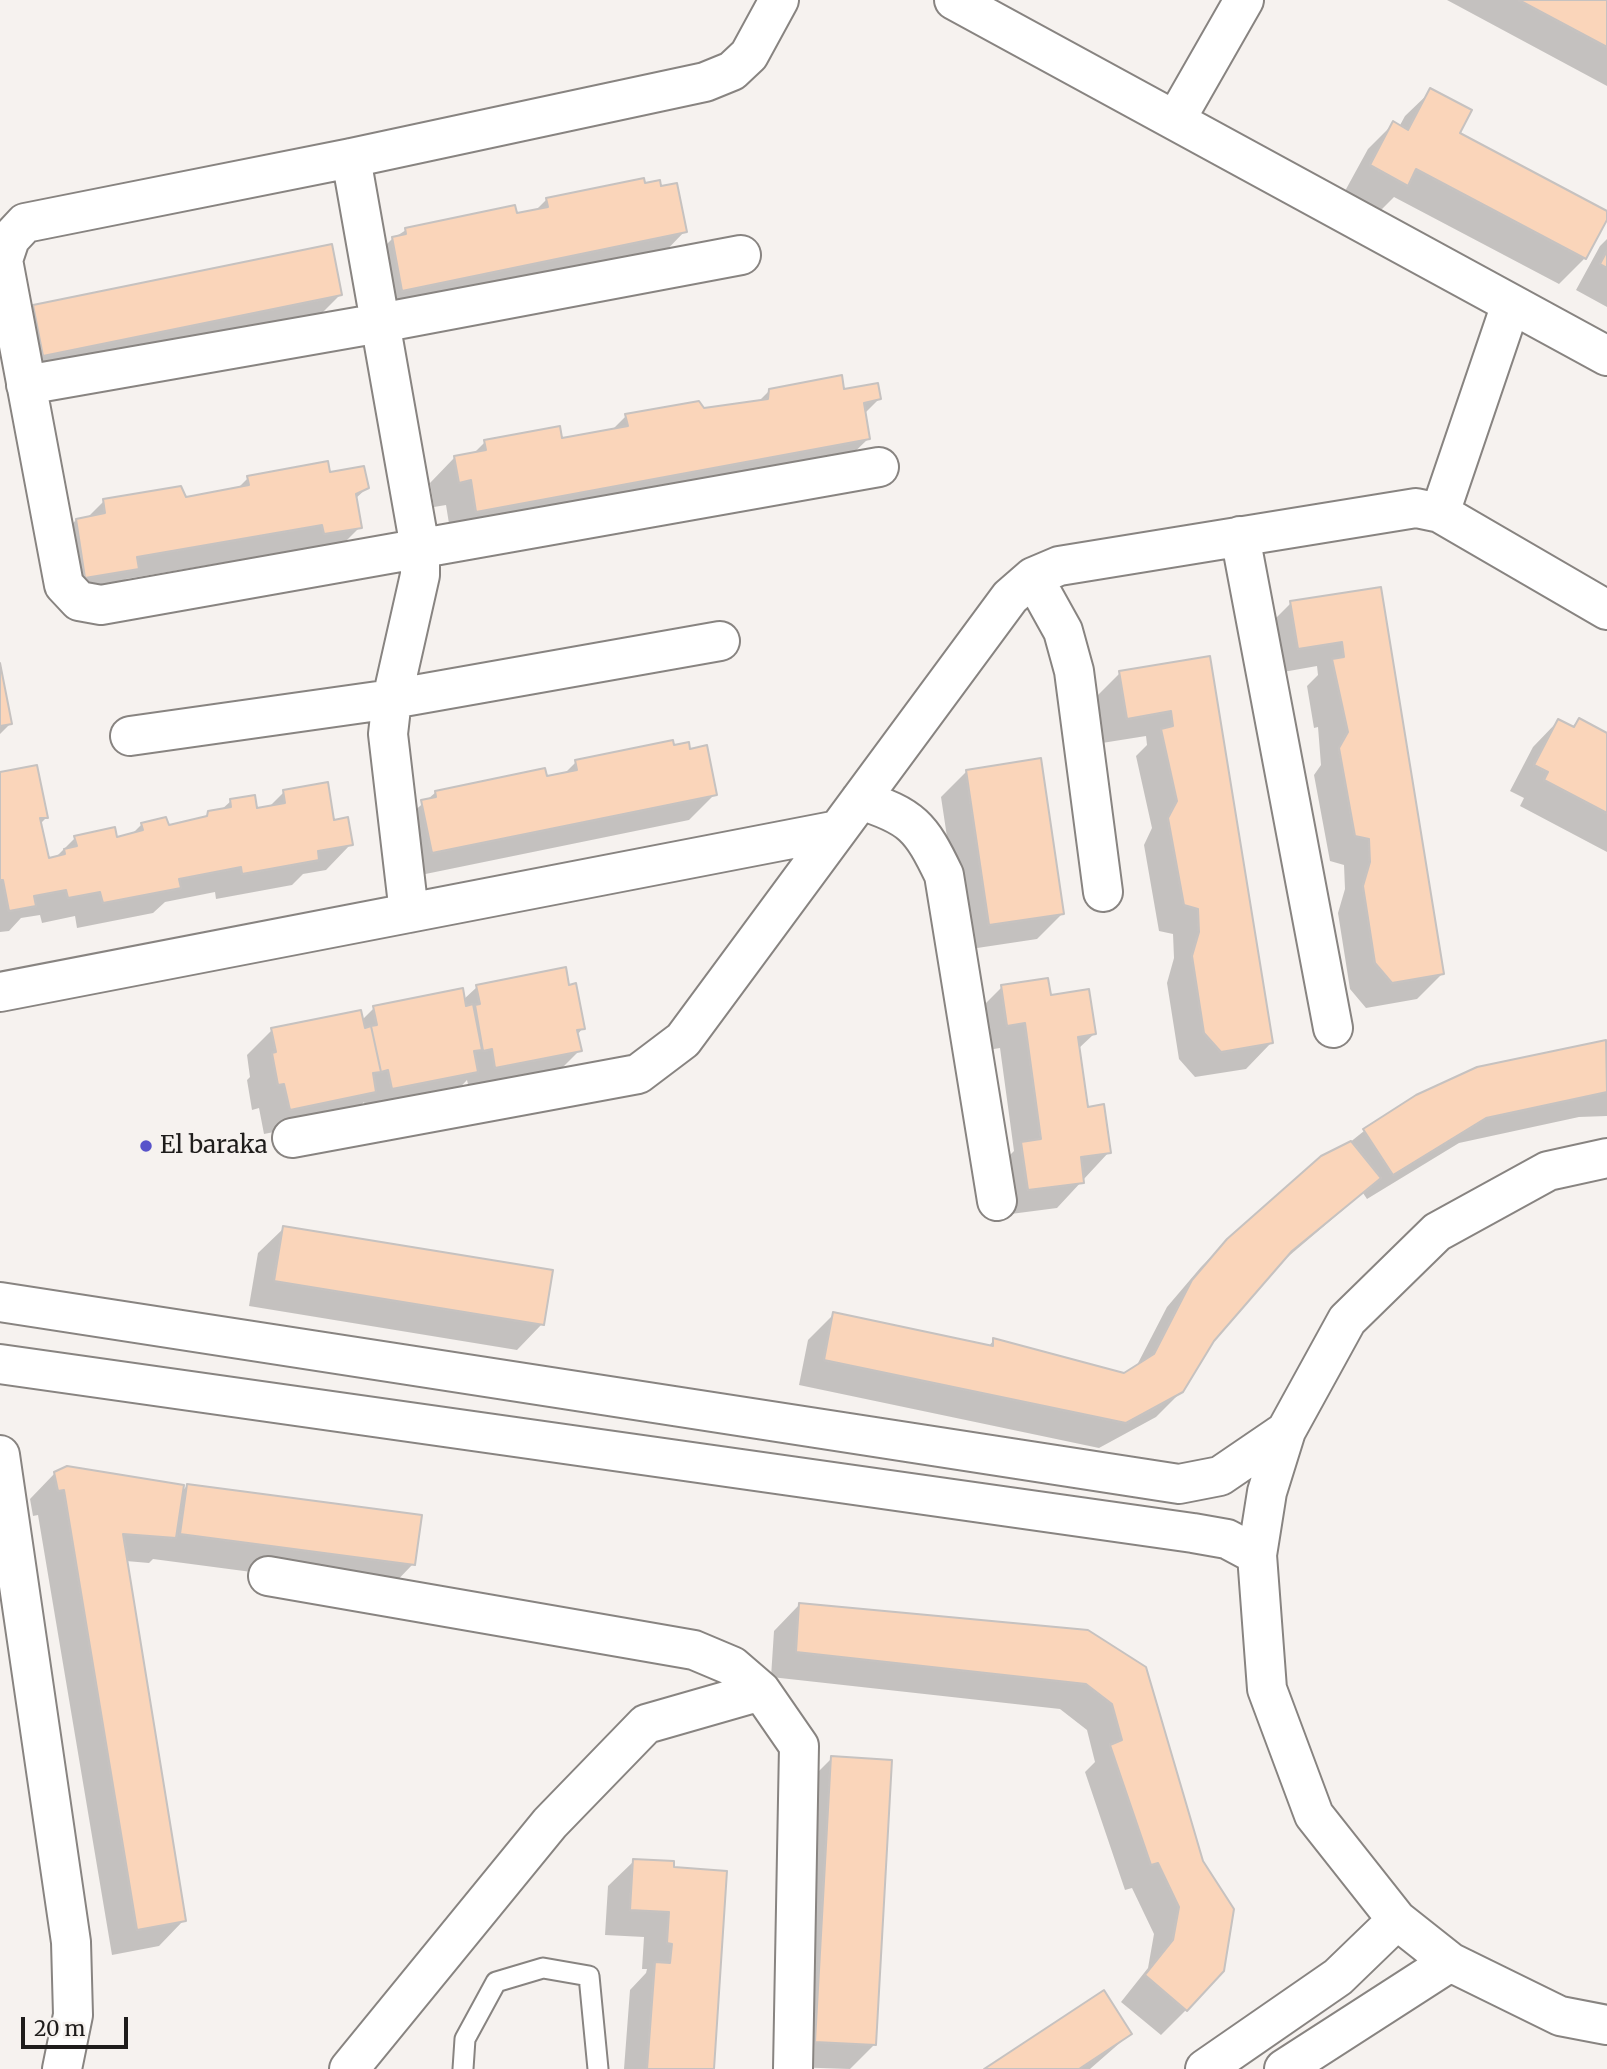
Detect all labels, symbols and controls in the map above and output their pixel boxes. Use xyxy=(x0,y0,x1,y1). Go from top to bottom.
place label: El baraka xyxy=(160,1132,268,1160)
marker: El baraka xyxy=(138,1138,154,1154)
scale bar xyxy=(24,2002,131,2046)
text: 20 m xyxy=(34,2015,85,2042)

